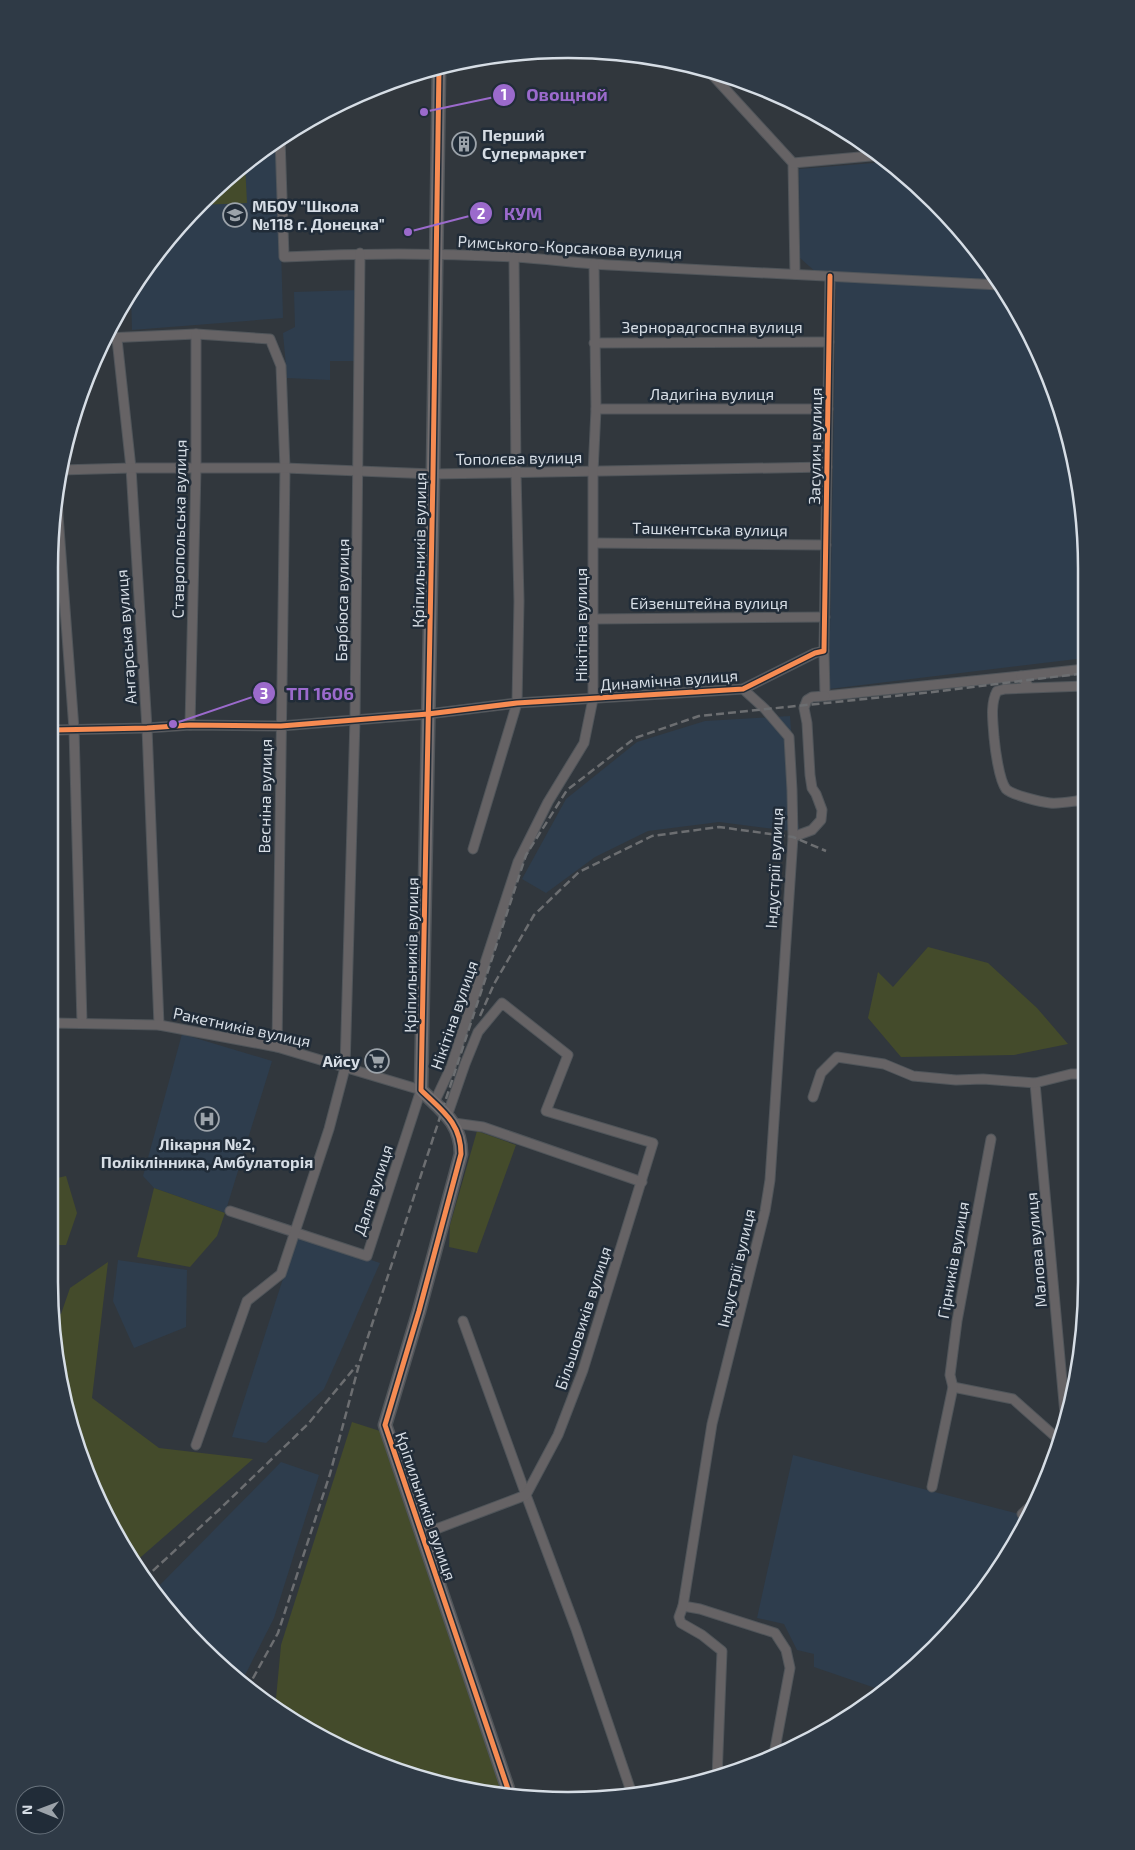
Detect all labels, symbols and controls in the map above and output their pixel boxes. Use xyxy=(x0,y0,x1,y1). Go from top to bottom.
callout: Овощной xyxy=(491,79,618,112)
text: Овощной xyxy=(526,83,608,105)
text: 1 xyxy=(501,85,507,103)
place label: Перший Супермаркет xyxy=(482,125,586,162)
building icon: Перший Супермаркет xyxy=(451,131,477,157)
place label: МБОУ "Школа №118 г. Донецка" xyxy=(252,196,385,233)
callout: КУМ xyxy=(468,197,552,230)
school or university icon: МБОУ "Школа №118 г. Донецка" xyxy=(222,202,248,228)
text: КУМ xyxy=(504,202,542,224)
text: 2 xyxy=(477,204,486,222)
street label: Римського-Корсакова вулиця xyxy=(457,231,683,263)
street label: Зернорадгоспна вулиця xyxy=(621,317,803,337)
street label: Ладигіна вулиця xyxy=(650,384,774,404)
street label: Засулич вулиця xyxy=(804,387,826,505)
street label: Ставропольська вулиця xyxy=(167,439,191,619)
street label: Тополєва вулиця xyxy=(456,447,582,469)
street label: Кріпильників вулиця xyxy=(408,472,430,628)
street label: Ташкентська вулиця xyxy=(632,518,788,540)
street label: Барбюса вулиця xyxy=(331,538,353,662)
street label: Нікітіна вулиця xyxy=(571,568,591,682)
street label: Ангарська вулиця xyxy=(111,569,141,705)
street label: Ейзенштейна вулиця xyxy=(630,593,788,613)
street label: Динамічна вулиця xyxy=(599,665,739,695)
callout: ТП 1606 xyxy=(252,677,364,710)
text: ТП 1606 xyxy=(286,682,354,704)
text: 3 xyxy=(260,684,268,702)
street label: Весніна вулиця xyxy=(254,738,276,854)
street label: Індустрії вулиця xyxy=(761,807,787,929)
street label: Кріпильників вулиця xyxy=(400,877,422,1033)
street label: Нікітіна вулиця xyxy=(426,958,482,1072)
street label: Ракетників вулиця xyxy=(171,1003,313,1051)
supermarket icon: Айсу xyxy=(364,1048,390,1074)
place label: Айсу xyxy=(323,1051,360,1070)
hospital icon: Лікарня №2, Поліклінника, Амбулаторія xyxy=(194,1106,220,1132)
place label: Лікарня №2, Поліклінника, Амбулаторія xyxy=(101,1134,313,1171)
street label: Даля вулиця xyxy=(349,1142,397,1238)
street label: Малова вулиця xyxy=(1021,1192,1051,1308)
street label: Гірників вулиця xyxy=(933,1200,973,1320)
street label: Індустрії вулиця xyxy=(713,1207,759,1329)
street label: Більшовиків вулиця xyxy=(550,1244,616,1392)
street label: Кріпильників вулиця xyxy=(391,1429,461,1583)
north arrow xyxy=(15,1785,65,1835)
text: N xyxy=(18,1805,35,1815)

